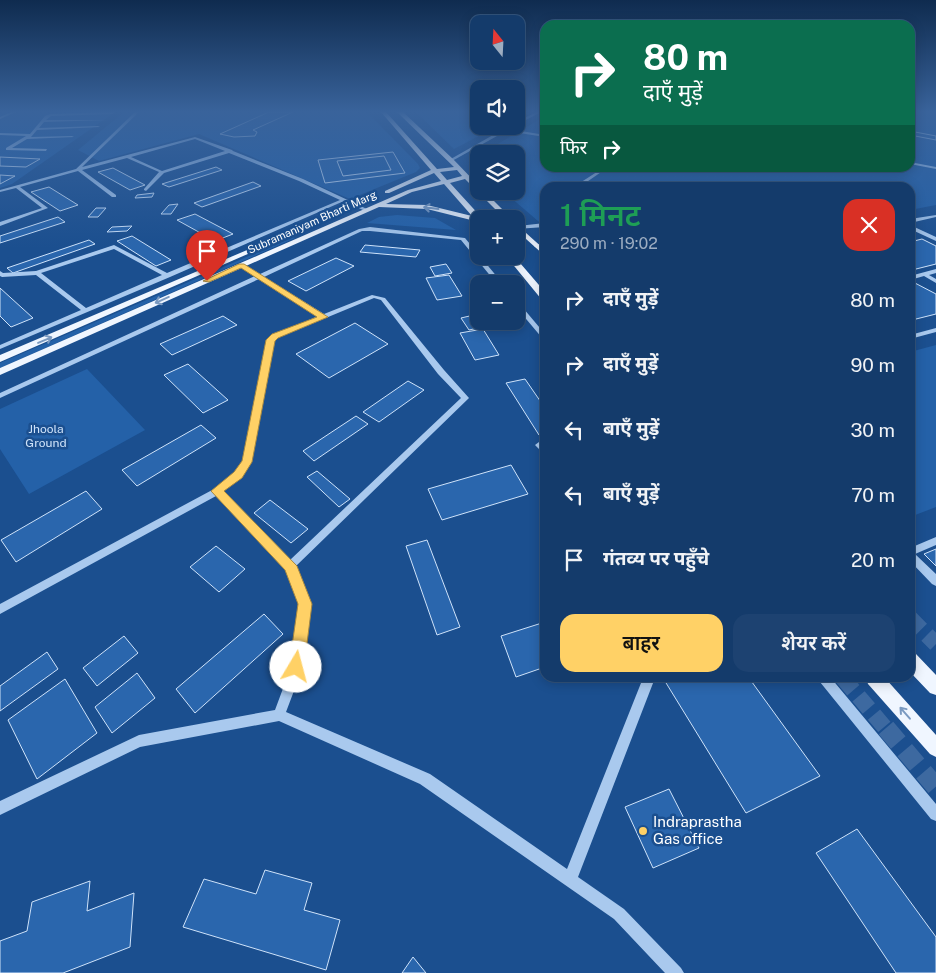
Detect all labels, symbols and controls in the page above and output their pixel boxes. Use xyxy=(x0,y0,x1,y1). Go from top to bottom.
north arrow xyxy=(470,15,525,70)
map controls xyxy=(470,15,525,330)
text: 80 m xyxy=(643,37,728,78)
icon: right xyxy=(560,40,625,105)
text: दाएँ मुड़ें xyxy=(643,79,703,105)
button: sound xyxy=(470,80,525,135)
icon: right xyxy=(597,135,625,163)
text: फिर xyxy=(560,136,587,158)
button: layers xyxy=(470,145,525,200)
street label: Subramaniyam Bharti Marg xyxy=(246,188,378,256)
text: 1 मिनट xyxy=(560,197,640,233)
button: close xyxy=(843,199,895,251)
one-way arrow xyxy=(424,203,440,213)
button: + xyxy=(470,210,525,265)
pin xyxy=(186,230,228,281)
text: 290 m · 19:02 xyxy=(560,234,658,253)
icon: arrive xyxy=(193,237,221,265)
button: − xyxy=(470,275,525,330)
icon: right xyxy=(560,286,588,314)
text: दाएँ मुड़ें xyxy=(603,287,658,309)
text: 80 m xyxy=(850,289,895,311)
one-way arrow xyxy=(155,296,170,306)
one-way arrow xyxy=(37,335,52,345)
icon: right xyxy=(560,351,588,379)
text: दाएँ मुड़ें xyxy=(603,352,658,374)
text: 90 m xyxy=(851,354,895,376)
icon: left xyxy=(560,416,588,444)
text: बाएँ मुड़ें xyxy=(603,417,659,439)
text: 30 m xyxy=(850,419,895,441)
park label: Jhoola Ground xyxy=(25,422,67,450)
icon: left xyxy=(560,481,588,509)
text: बाएँ मुड़ें xyxy=(603,482,659,504)
text: 70 m xyxy=(851,484,895,506)
icon: arrive xyxy=(560,546,588,574)
text: गंतव्य पर पहुँचे xyxy=(603,547,709,569)
text: 20 m xyxy=(851,549,895,571)
button: बाहर xyxy=(560,614,723,672)
button: शेयर करें xyxy=(733,614,895,672)
position arrow xyxy=(269,640,321,692)
one-way arrow xyxy=(899,706,911,719)
place label: Indraprastha Gas office xyxy=(653,813,742,847)
marker: Indraprastha Gas office xyxy=(637,825,649,837)

